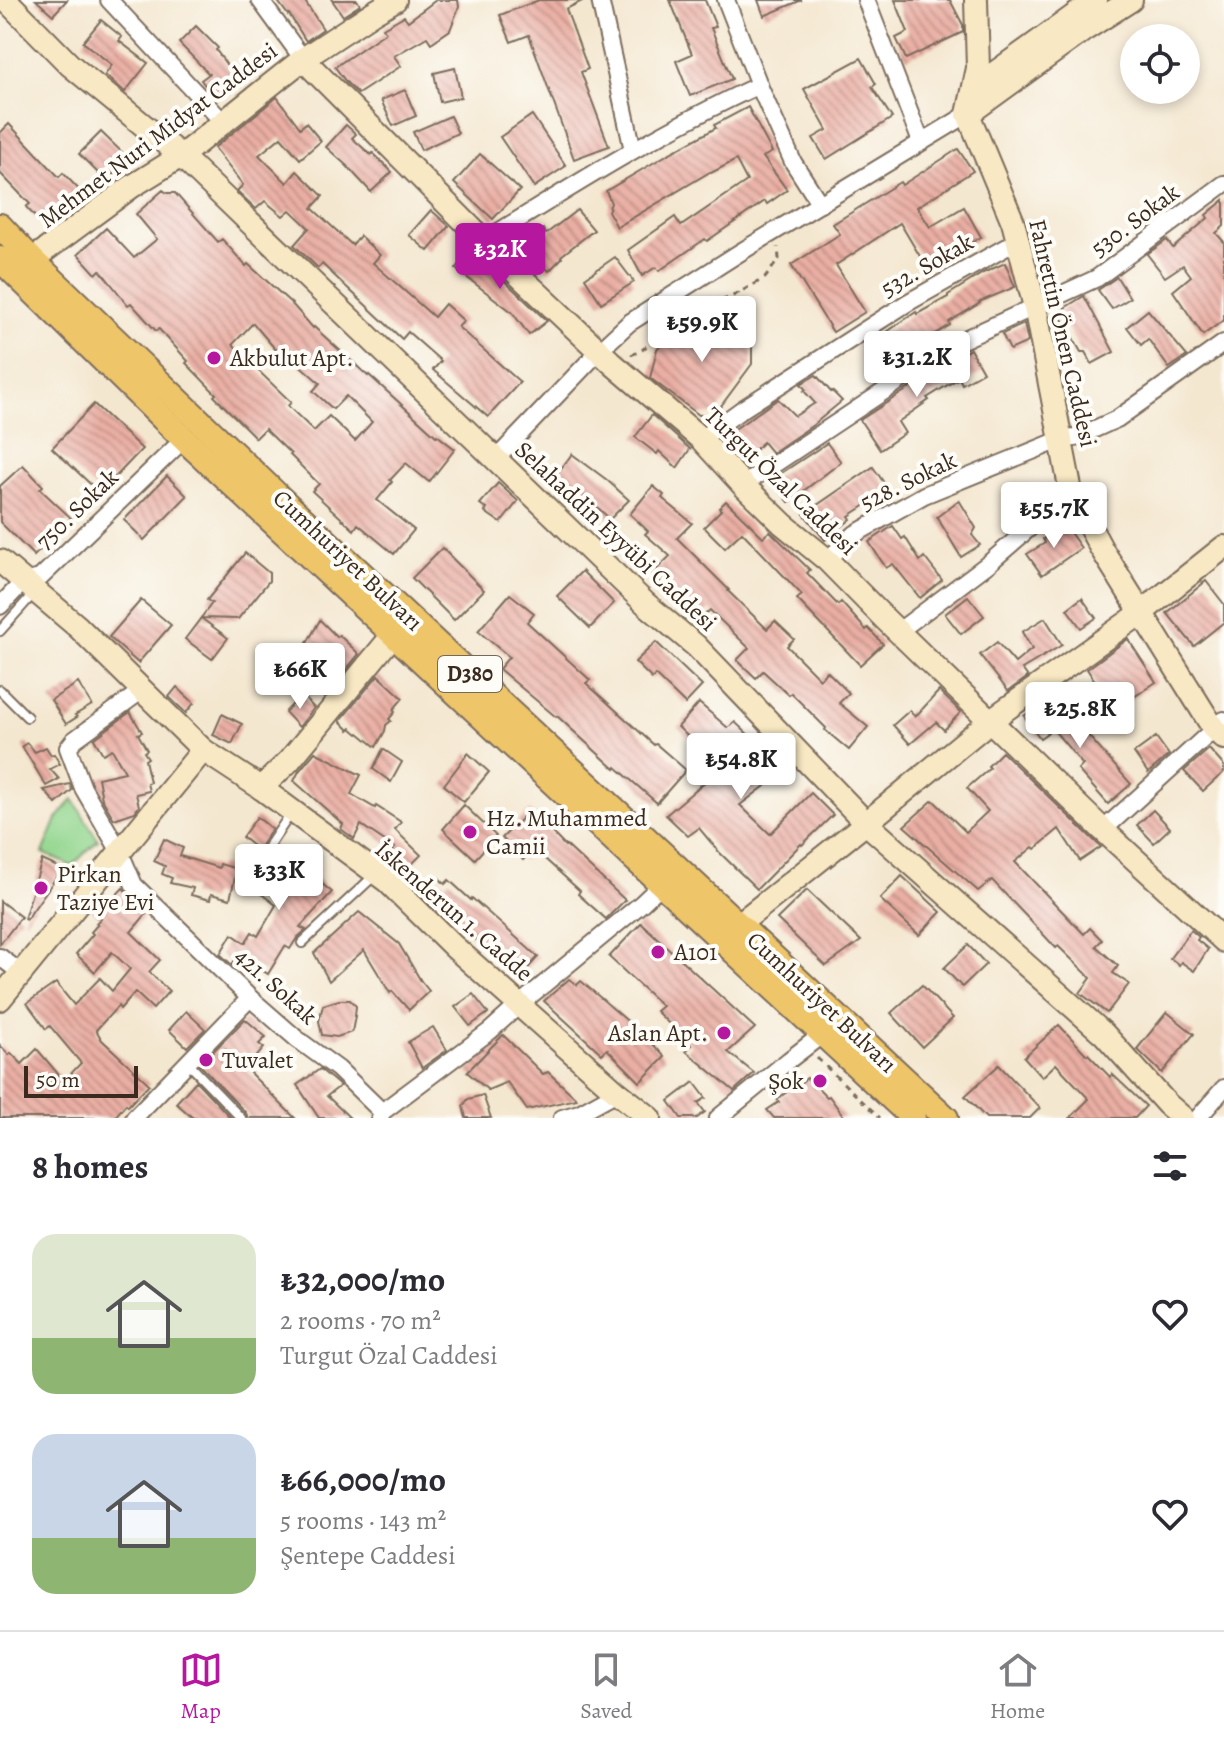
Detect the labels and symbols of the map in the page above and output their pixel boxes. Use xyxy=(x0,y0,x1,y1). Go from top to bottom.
street label: Mehmet Nuri Midyat Caddesi xyxy=(32,35,284,235)
street label: 530. Sokak xyxy=(1084,176,1186,264)
street label: Fahrettin Önen Caddesi xyxy=(1021,216,1105,450)
pin: ₺32K xyxy=(453,223,547,291)
street label: 532. Sokak xyxy=(875,226,979,304)
pin: ₺59.9K xyxy=(637,296,767,364)
pin: ₺31.2K xyxy=(852,331,982,399)
place label: Akbulut Apt. xyxy=(229,342,354,374)
marker: Akbulut Apt. xyxy=(205,349,223,367)
street label: Turgut Özal Caddesi xyxy=(698,400,864,562)
street label: Selahaddin Eyyübi Caddesi xyxy=(508,434,724,638)
street label: 528. Sokak xyxy=(854,444,962,518)
street label: 750. Sokak xyxy=(29,461,125,556)
street label: Cumhuriyet Bulvarı xyxy=(266,482,430,638)
pin: ₺55.7K xyxy=(989,482,1119,550)
pin: ₺66K xyxy=(253,643,347,711)
road number: D380 xyxy=(438,656,502,692)
pin: ₺25.8K xyxy=(1015,682,1145,750)
pin: ₺54.8K xyxy=(676,733,806,801)
place label: Hz. Muhammed Camii xyxy=(486,802,647,862)
marker: Hz. Muhammed Camii xyxy=(461,823,479,841)
street label: İskenderun 1. Cadde xyxy=(368,833,540,989)
pin: ₺33K xyxy=(232,844,326,912)
place label: Pirkan Taziye Evi xyxy=(57,858,155,918)
marker: Pirkan Taziye Evi xyxy=(32,879,50,897)
street label: Cumhuriyet Bulvarı xyxy=(740,924,904,1080)
place label: A101 xyxy=(673,936,717,968)
street label: 421. Sokak xyxy=(228,940,324,1032)
marker: A101 xyxy=(649,943,667,961)
place label: Aslan Apt. xyxy=(607,1017,708,1049)
marker: Aslan Apt. xyxy=(715,1024,733,1042)
place label: Tuvalet xyxy=(222,1044,293,1076)
marker: Tuvalet xyxy=(197,1051,215,1069)
scale bar xyxy=(24,1062,138,1098)
place label: Şok xyxy=(768,1065,804,1097)
marker: Şok xyxy=(811,1072,829,1090)

